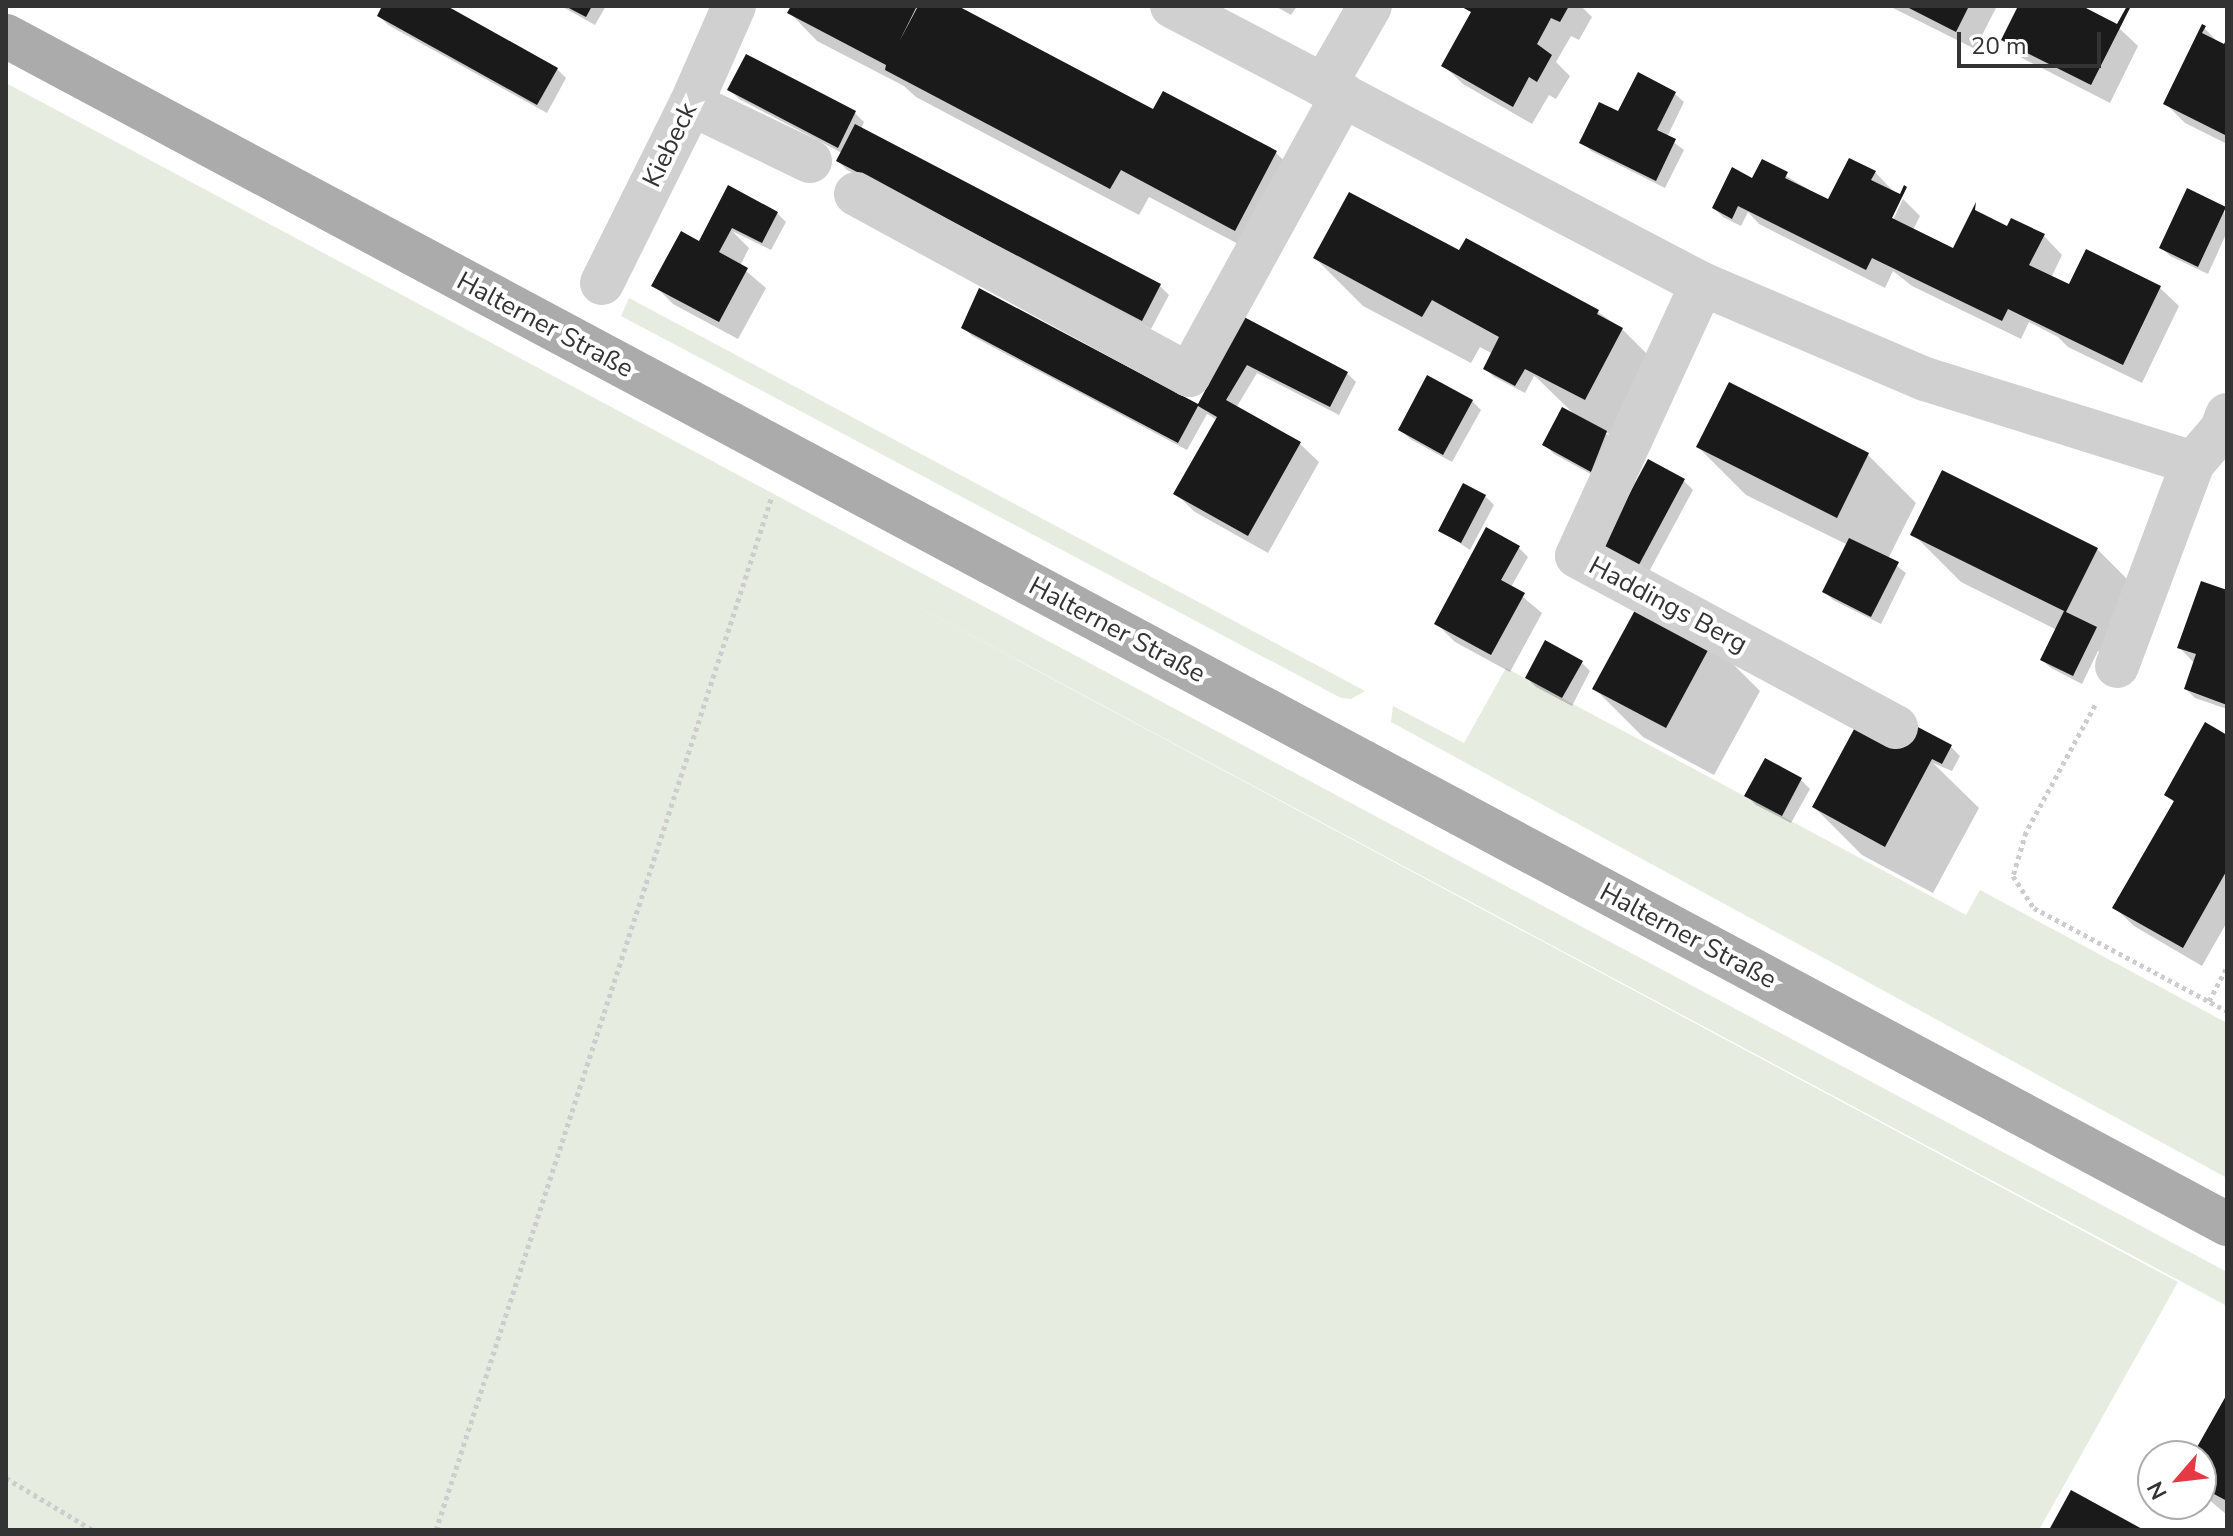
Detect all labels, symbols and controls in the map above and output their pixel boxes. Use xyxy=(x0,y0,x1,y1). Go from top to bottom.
scale bar xyxy=(1961,16,2105,66)
text: 20 m xyxy=(1971,30,2027,62)
street label: Kiebeck xyxy=(636,98,704,192)
street label: Halterner Straße xyxy=(451,265,639,385)
street label: Haddings Berg xyxy=(1583,550,1753,660)
street label: Halterner Straße xyxy=(1023,570,1211,690)
street label: Halterner Straße xyxy=(1594,876,1782,996)
north arrow xyxy=(2137,1440,2217,1520)
text: N xyxy=(2140,1476,2175,1505)

